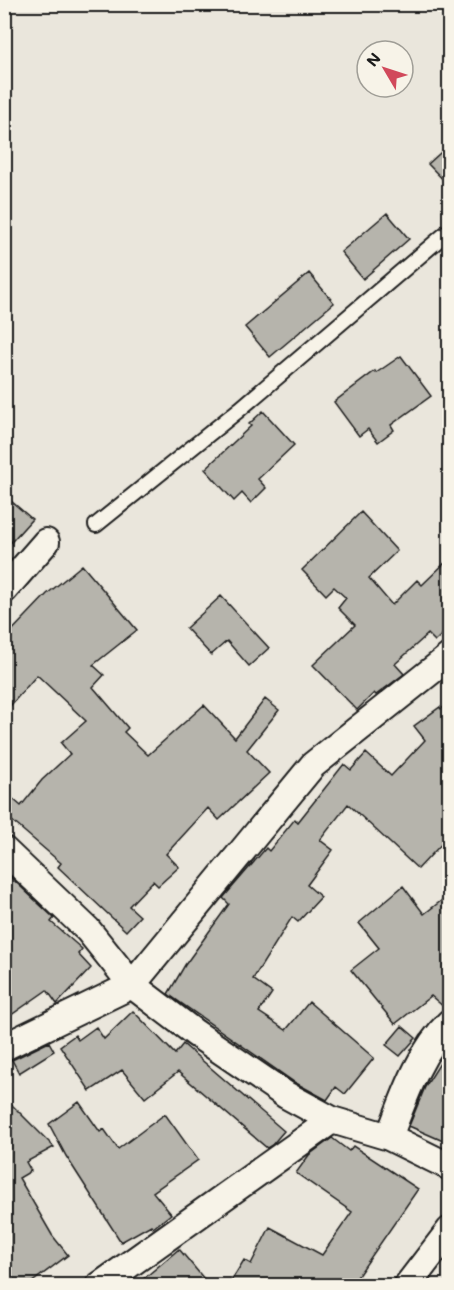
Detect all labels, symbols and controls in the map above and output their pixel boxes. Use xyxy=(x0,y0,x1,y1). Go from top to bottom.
north arrow xyxy=(355,39,415,99)
text: N xyxy=(361,48,385,71)

